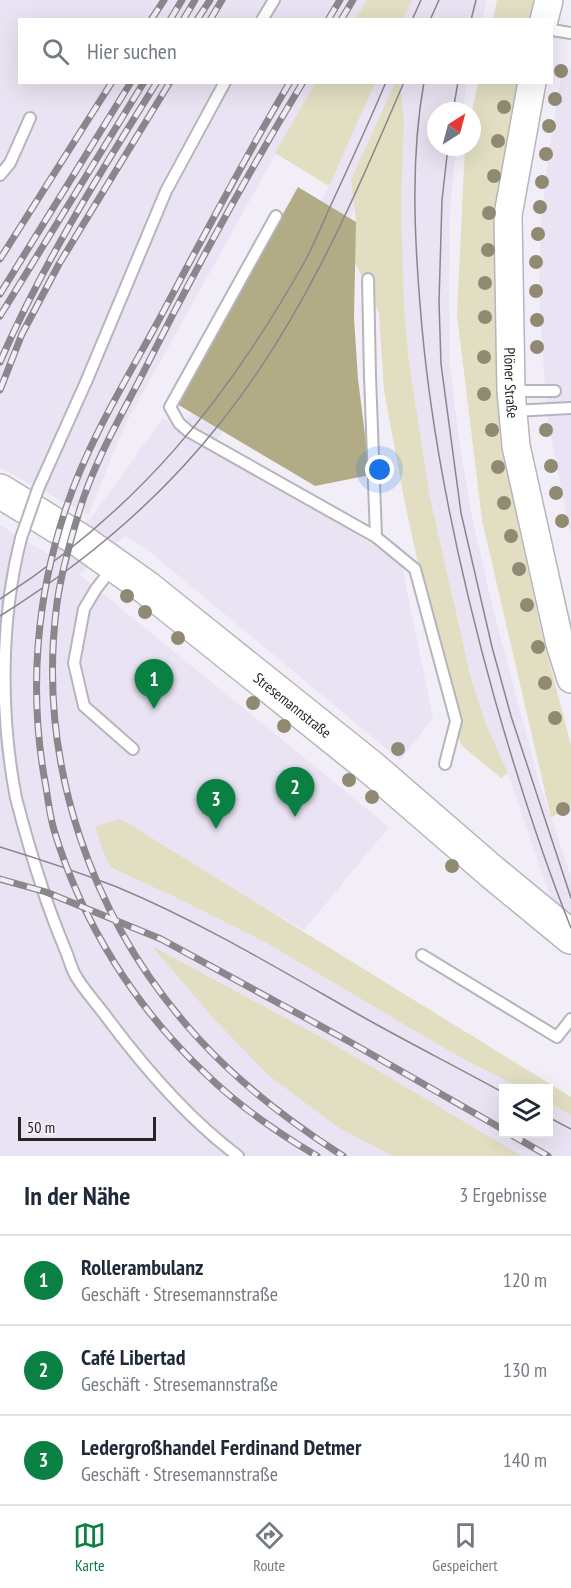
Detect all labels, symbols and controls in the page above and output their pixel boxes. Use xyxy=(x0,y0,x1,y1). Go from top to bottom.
search box xyxy=(18,18,553,84)
icon: search xyxy=(39,35,72,68)
text: Hier suchen xyxy=(87,37,177,65)
north arrow xyxy=(427,102,481,156)
street label: Plöner Straße xyxy=(501,347,523,419)
your location xyxy=(365,455,394,484)
pin: 1 xyxy=(134,660,174,709)
street label: Stresemannstraße xyxy=(250,668,335,742)
pin: 2 xyxy=(276,768,314,817)
pin: 3 xyxy=(196,780,236,829)
map controls xyxy=(499,1084,553,1138)
button: layers xyxy=(499,1084,553,1138)
scale bar xyxy=(18,1114,156,1142)
text: 50 m xyxy=(27,1117,55,1137)
text: In der Nähe xyxy=(24,1179,130,1212)
text: 3 Ergebnisse xyxy=(459,1182,547,1208)
text: Rollerambulanz xyxy=(81,1253,203,1281)
text: 1 xyxy=(39,1267,48,1293)
text: 120 m xyxy=(503,1267,547,1293)
text: Geschäft · Stresemannstraße xyxy=(81,1281,278,1307)
text: Café Libertad xyxy=(81,1343,185,1371)
text: 2 xyxy=(39,1357,48,1383)
text: 130 m xyxy=(503,1357,547,1383)
text: Geschäft · Stresemannstraße xyxy=(81,1371,278,1397)
text: Ledergroßhandel Ferdinand Detmer xyxy=(81,1433,361,1461)
text: 3 xyxy=(39,1447,48,1473)
text: 140 m xyxy=(503,1447,547,1473)
text: Geschäft · Stresemannstraße xyxy=(81,1461,278,1487)
tab: Karte xyxy=(73,1519,106,1575)
tab: Route xyxy=(253,1519,286,1575)
tab: Gespeichert xyxy=(432,1519,498,1575)

